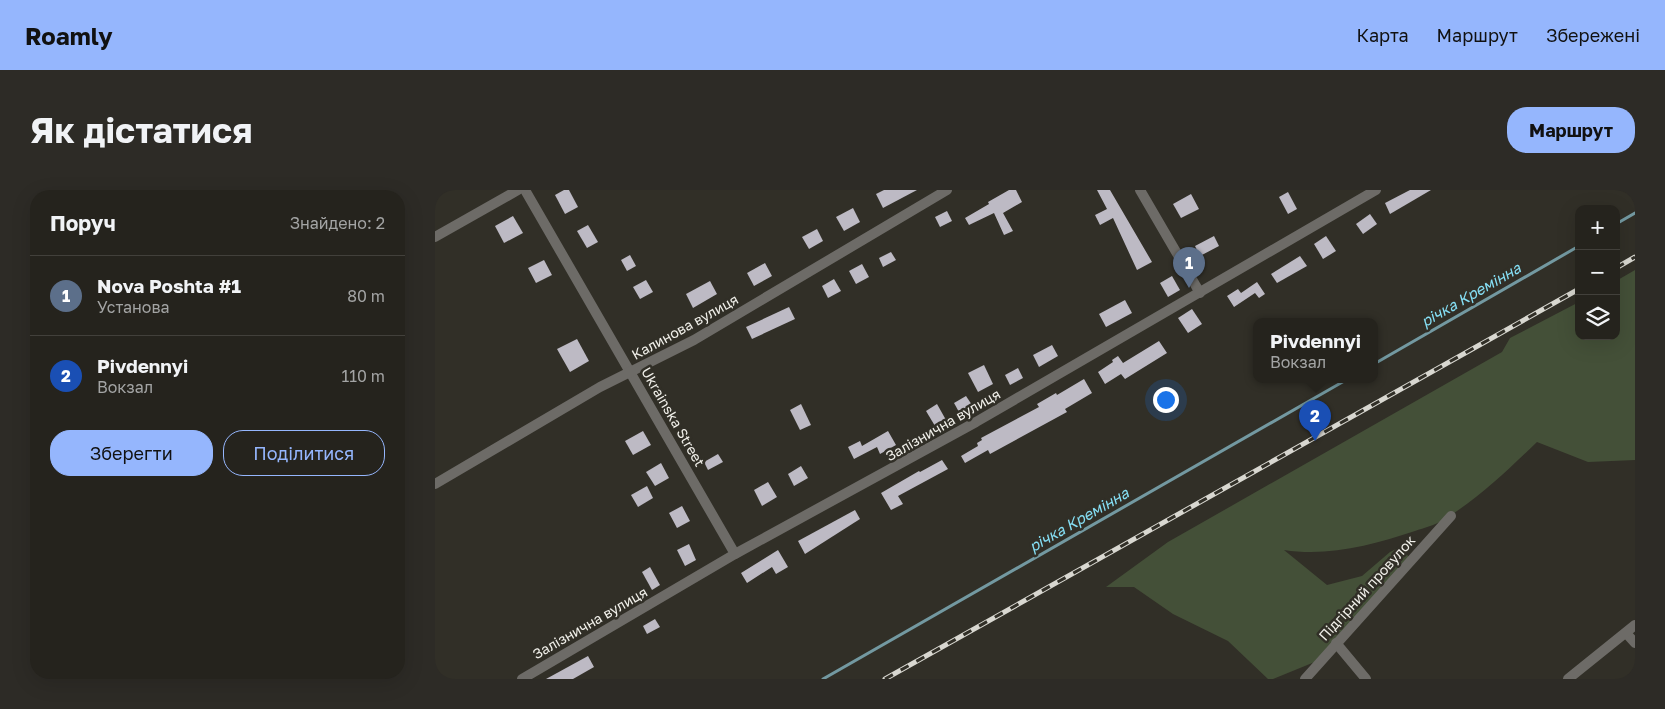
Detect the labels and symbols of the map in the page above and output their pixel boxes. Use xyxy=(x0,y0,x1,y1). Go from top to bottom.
pin: 1 xyxy=(1173,247,1205,288)
water label: річка Кремінна xyxy=(1417,258,1524,330)
street label: Калинова вулиця xyxy=(628,290,741,363)
street label: Ukrainska Street xyxy=(638,364,709,469)
street label: Залізнична вулиця xyxy=(882,385,1003,464)
your location xyxy=(1153,387,1179,413)
pin: 2 xyxy=(1299,400,1331,441)
water label: річка Кремінна xyxy=(1025,483,1132,555)
street label: Підгірний провулок xyxy=(1315,531,1418,644)
street label: Залізнична вулиця xyxy=(529,583,650,662)

